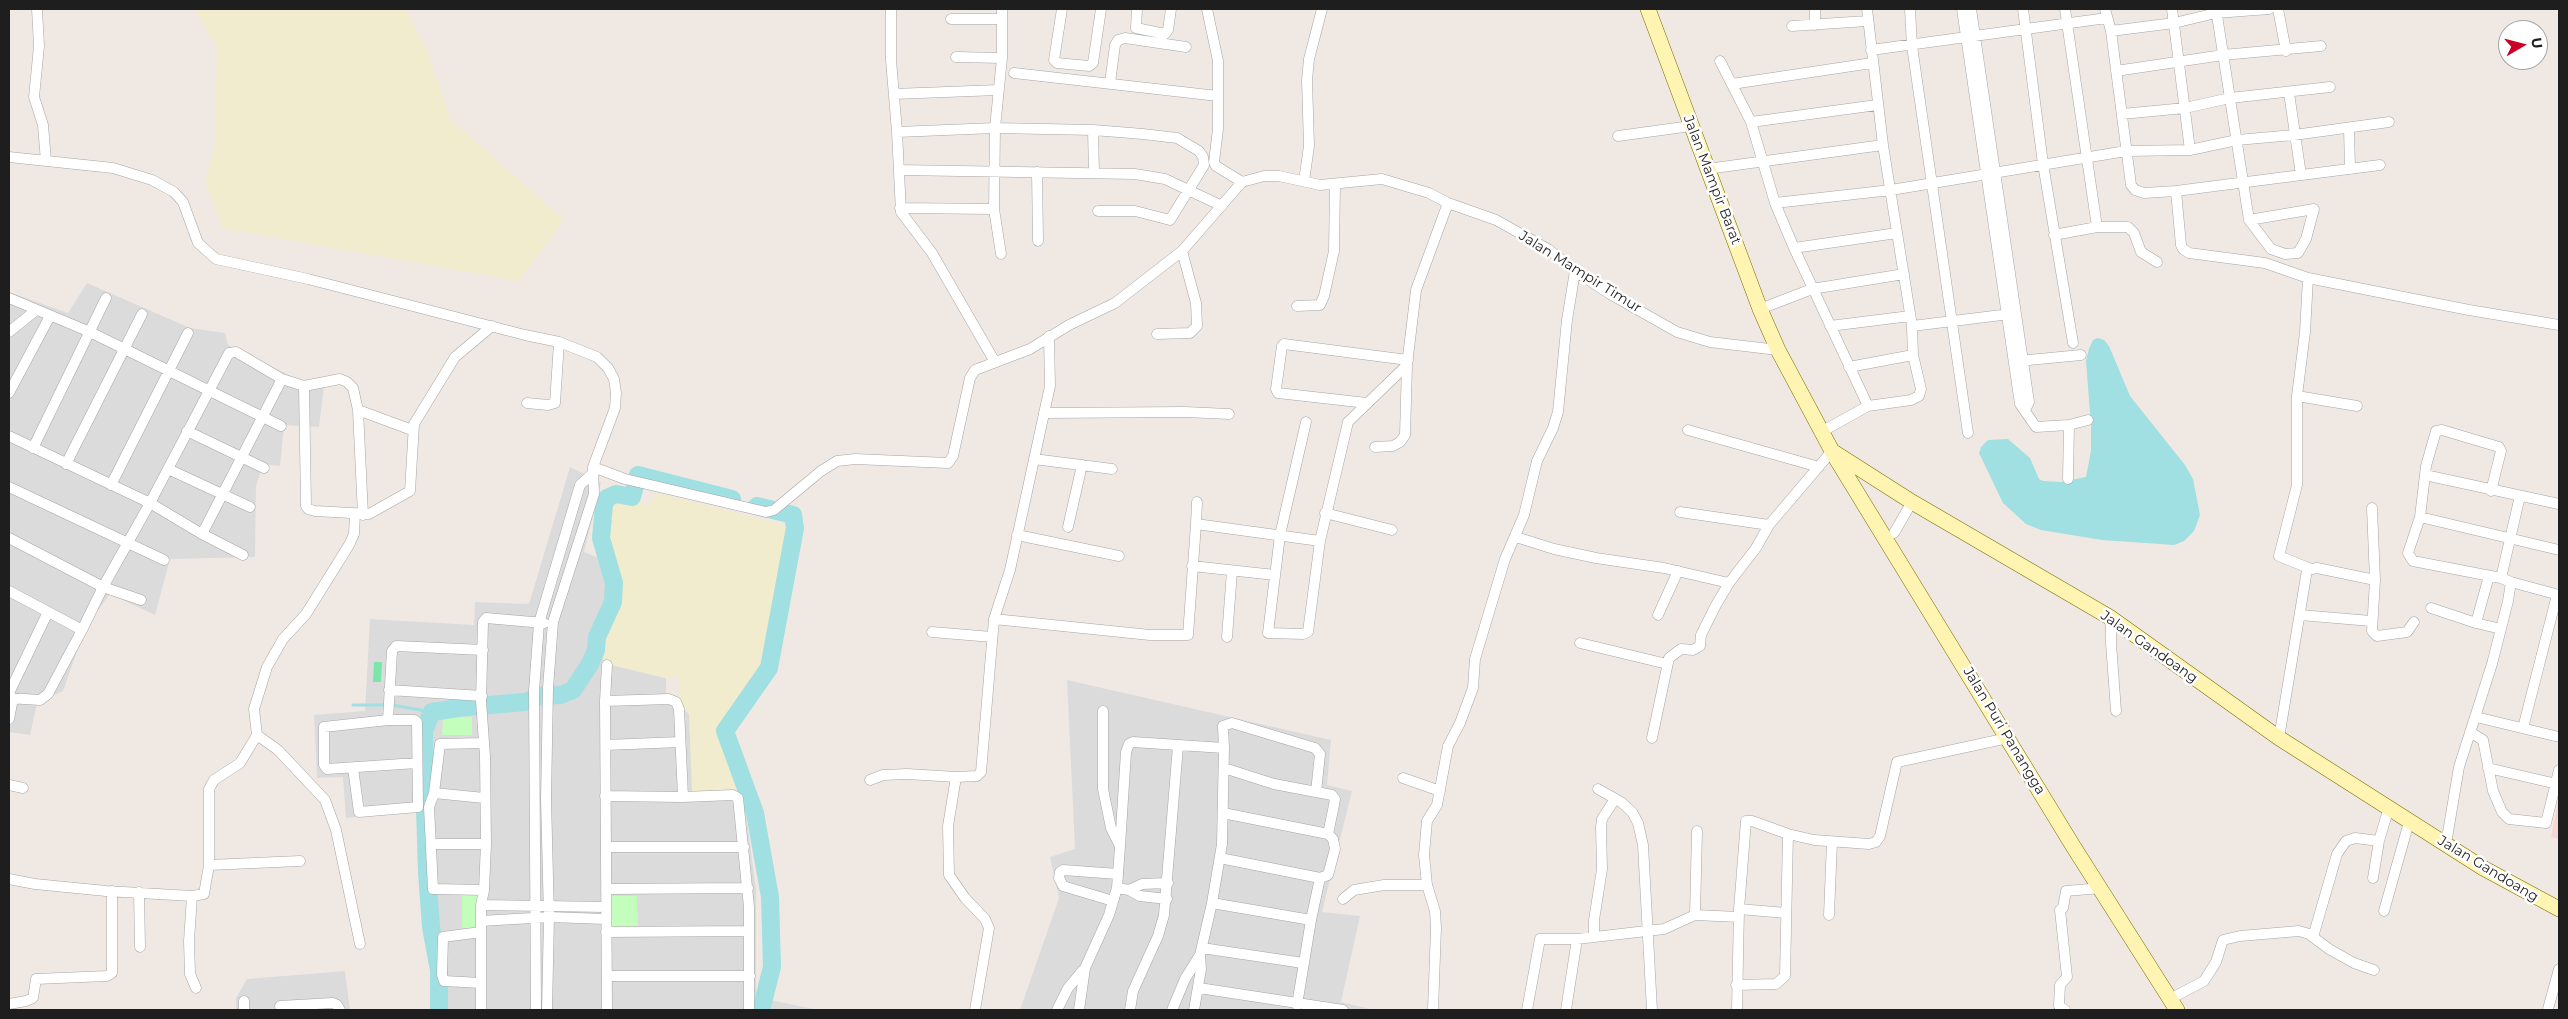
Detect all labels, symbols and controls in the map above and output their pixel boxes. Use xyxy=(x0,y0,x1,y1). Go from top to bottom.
north arrow xyxy=(2498,20,2548,70)
text: U xyxy=(2527,36,2547,50)
street label: Jalan Mampir Barat xyxy=(1680,113,1744,247)
street label: Jalan Mampir Timur xyxy=(1516,227,1644,317)
street label: Jalan Gandoang xyxy=(2097,607,2201,687)
street label: Jalan Puri Panangga xyxy=(1959,664,2049,798)
street label: Jalan Gandoang xyxy=(2435,832,2541,906)

